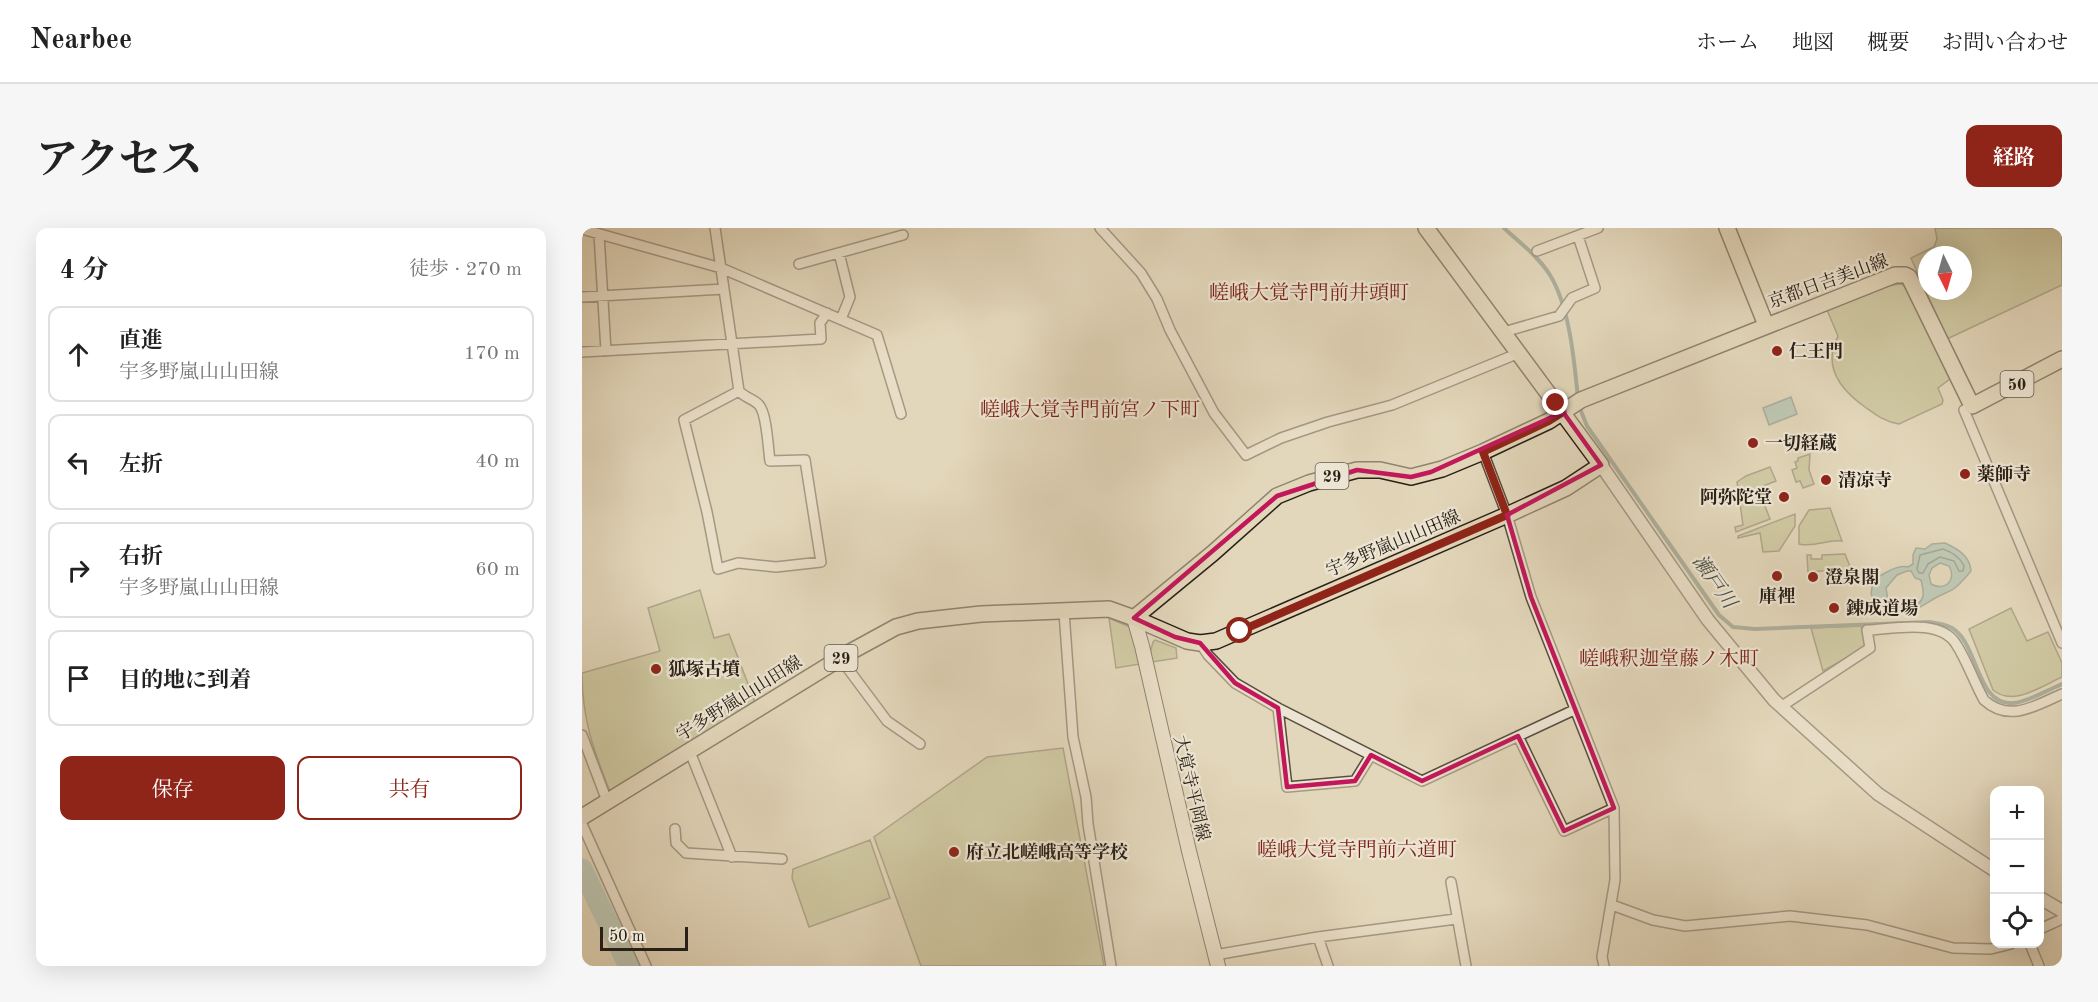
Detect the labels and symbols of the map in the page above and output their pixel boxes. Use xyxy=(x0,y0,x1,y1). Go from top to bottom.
north arrow xyxy=(1918,246,1972,300)
street label: 京都日吉美山線 xyxy=(1765,250,1891,312)
district label: 嵯峨大覚寺門前井頭町 xyxy=(1209,282,1409,304)
place label: 仁王門 xyxy=(1789,341,1843,361)
marker: 仁王門 xyxy=(1770,344,1784,358)
road number: 50 xyxy=(2000,371,2034,397)
route end xyxy=(1542,389,1568,415)
district label: 嵯峨大覚寺門前宮ノ下町 xyxy=(980,399,1200,421)
place label: 一切経蔵 xyxy=(1765,433,1837,453)
marker: 一切経蔵 xyxy=(1746,436,1760,450)
road number: 29 xyxy=(1316,463,1348,489)
place label: 薬師寺 xyxy=(1977,464,2031,484)
marker: 薬師寺 xyxy=(1958,467,1972,481)
place label: 清凉寺 xyxy=(1838,470,1892,490)
marker: 清凉寺 xyxy=(1819,473,1833,487)
place label: 阿弥陀堂 xyxy=(1700,487,1772,507)
marker: 阿弥陀堂 xyxy=(1777,490,1791,504)
street label: 宇多野嵐山山田線 xyxy=(1323,506,1463,580)
water label: 瀬戸川 xyxy=(1688,551,1742,614)
place label: 澄泉閣 xyxy=(1825,567,1879,587)
marker: 庫裡 xyxy=(1770,569,1784,583)
marker: 澄泉閣 xyxy=(1806,570,1820,584)
place label: 庫裡 xyxy=(1759,586,1795,606)
place label: 錬成道場 xyxy=(1846,598,1918,618)
marker: 錬成道場 xyxy=(1827,601,1841,615)
route start xyxy=(1226,617,1252,643)
road number: 29 xyxy=(824,645,858,671)
district label: 嵯峨釈迦堂藤ノ木町 xyxy=(1579,648,1759,670)
street label: 宇多野嵐山山田線 xyxy=(673,651,805,745)
place label: 狐塚古墳 xyxy=(668,659,740,679)
marker: 狐塚古墳 xyxy=(649,662,663,676)
street label: 大覚寺平岡線 xyxy=(1170,733,1214,843)
district label: 嵯峨大覚寺門前六道町 xyxy=(1257,839,1457,861)
place label: 府立北嵯峨高等学校 xyxy=(966,842,1128,862)
marker: 府立北嵯峨高等学校 xyxy=(947,845,961,859)
scale bar xyxy=(600,924,688,952)

